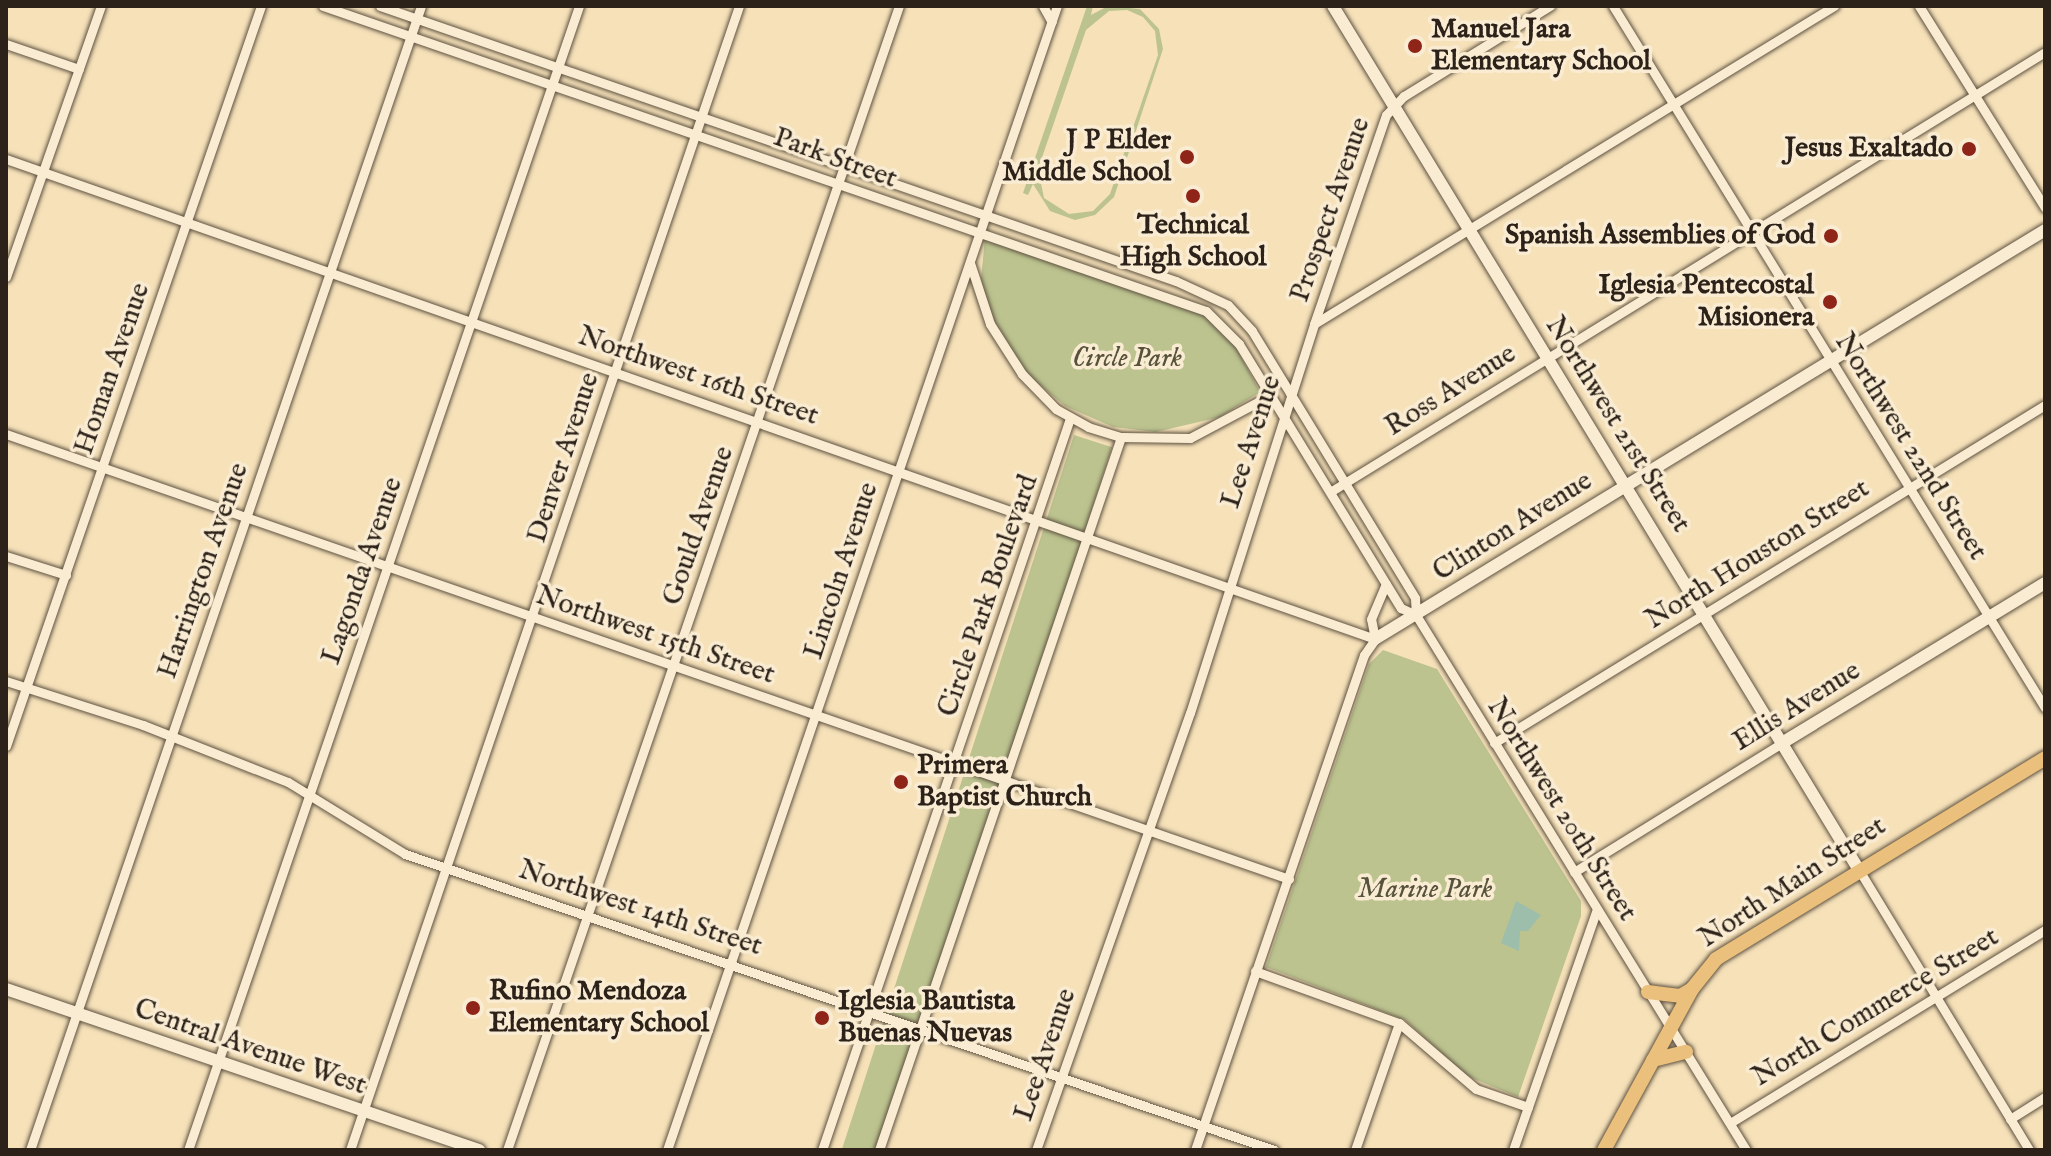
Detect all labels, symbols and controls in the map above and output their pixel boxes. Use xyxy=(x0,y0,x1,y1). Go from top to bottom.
place label: Manuel Jara Elementary School xyxy=(1431,13,1651,79)
marker: Manuel Jara Elementary School xyxy=(1406,37,1424,55)
street label: Prospect Avenue xyxy=(1284,113,1378,307)
street label: Park Street xyxy=(769,121,901,197)
place label: J P Elder Middle School xyxy=(1002,124,1171,190)
place label: Jesus Exaltado xyxy=(1785,132,1953,166)
marker: Jesus Exaltado xyxy=(1960,140,1978,158)
marker: J P Elder Middle School xyxy=(1178,148,1196,166)
marker: Technical High School xyxy=(1184,187,1202,205)
place label: Technical High School xyxy=(1120,209,1266,275)
place label: Spanish Assemblies of God xyxy=(1505,219,1815,253)
marker: Spanish Assemblies of God xyxy=(1822,227,1840,245)
place label: Iglesia Pentecostal Misionera xyxy=(1599,269,1814,335)
street label: Homan Avenue xyxy=(68,279,158,459)
marker: Iglesia Pentecostal Misionera xyxy=(1821,293,1839,311)
street label: Northwest 21st Street xyxy=(1537,311,1697,539)
street label: Northwest 16th Street xyxy=(573,320,823,434)
street label: Northwest 22nd Street xyxy=(1827,327,1993,567)
street label: Ross Avenue xyxy=(1380,338,1522,444)
park label: Circle Park xyxy=(1072,342,1182,376)
street label: Denver Avenue xyxy=(521,369,607,547)
street label: Lee Avenue xyxy=(1215,371,1289,513)
street label: Gould Avenue xyxy=(656,442,742,610)
street label: Harrington Avenue xyxy=(151,459,257,683)
street label: Clinton Avenue xyxy=(1427,465,1599,589)
street label: Circle Park Boulevard xyxy=(932,471,1046,721)
street label: Lagonda Avenue xyxy=(315,473,411,669)
street label: North Houston Street xyxy=(1640,473,1876,637)
street label: Lincoln Avenue xyxy=(798,479,886,663)
street label: Northwest 15th Street xyxy=(531,579,779,693)
street label: Ellis Avenue xyxy=(1727,655,1867,759)
street label: Northwest 20th Street xyxy=(1479,692,1643,928)
place label: Primera Baptist Church xyxy=(917,749,1092,815)
marker: Primera Baptist Church xyxy=(892,773,910,791)
street label: North Main Street xyxy=(1693,810,1893,956)
street label: Northwest 14th Street xyxy=(514,854,766,964)
park label: Marine Park xyxy=(1358,873,1492,907)
street label: North Commerce Street xyxy=(1747,921,2005,1095)
place label: Rufino Mendoza Elementary School xyxy=(489,975,709,1041)
place label: Iglesia Bautista Buenas Nuevas xyxy=(838,985,1015,1051)
street label: Lee Avenue xyxy=(1008,985,1084,1125)
street label: Central Avenue West xyxy=(130,993,370,1103)
marker: Rufino Mendoza Elementary School xyxy=(464,999,482,1017)
marker: Iglesia Bautista Buenas Nuevas xyxy=(813,1009,831,1027)

